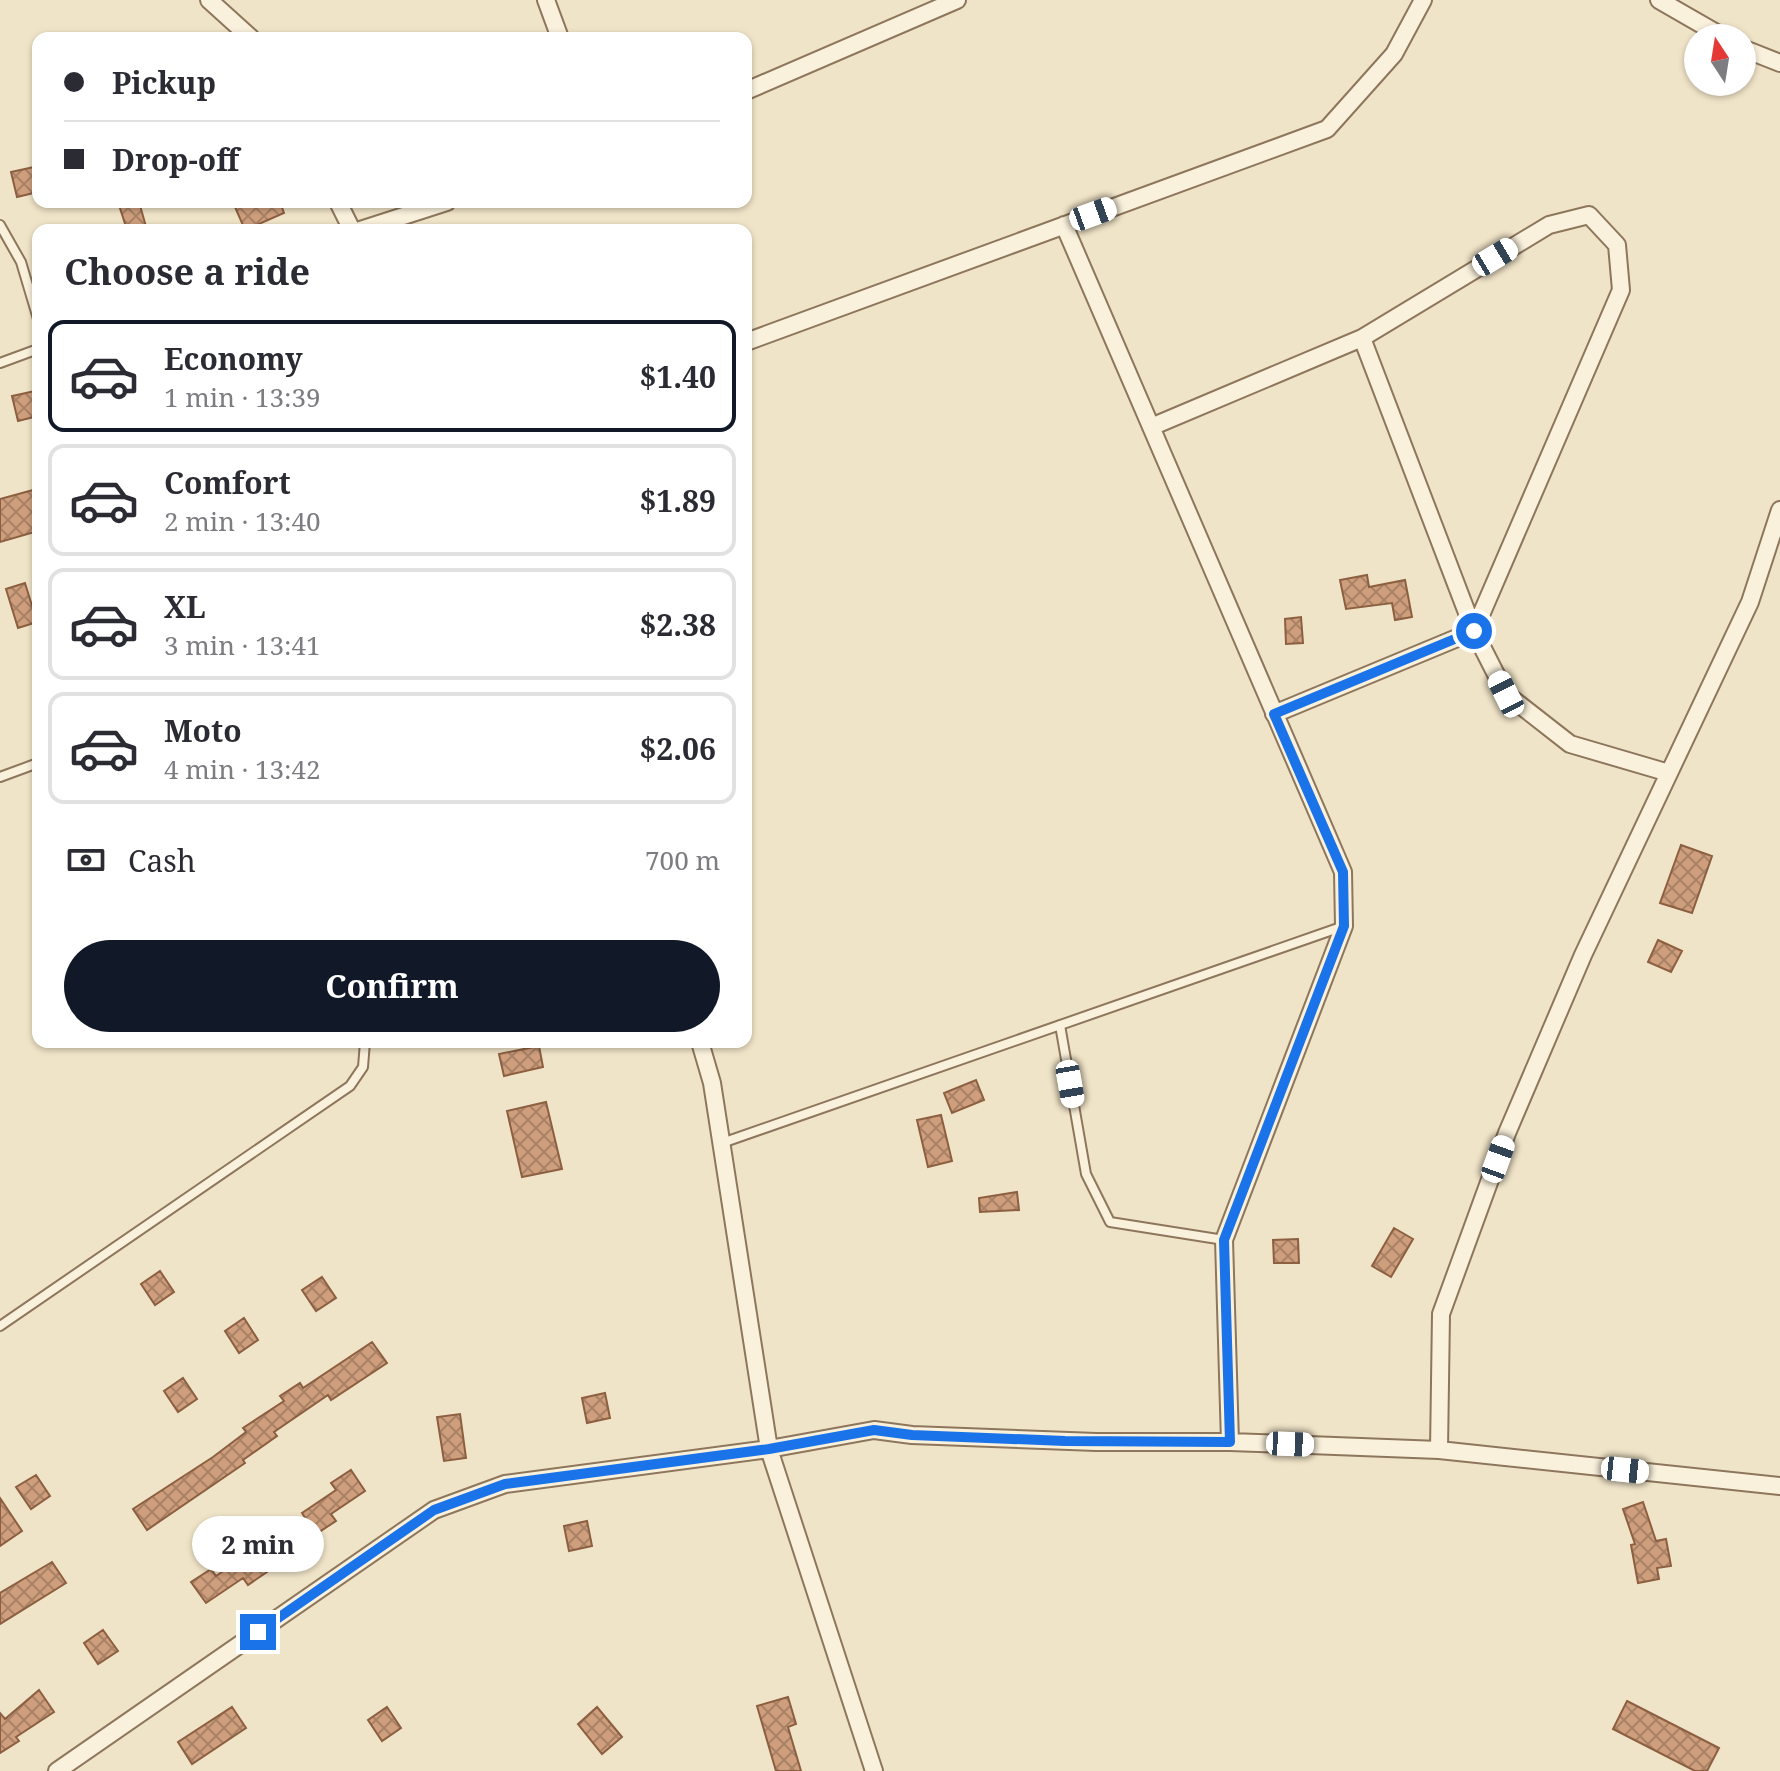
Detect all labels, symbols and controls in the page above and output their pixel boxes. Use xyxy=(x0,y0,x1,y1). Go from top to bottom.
north arrow xyxy=(1684,24,1756,96)
map controls xyxy=(1684,24,1756,96)
text: Pickup xyxy=(112,62,216,103)
text: Drop-off xyxy=(112,139,239,180)
car xyxy=(1066,195,1120,233)
car xyxy=(1468,234,1522,280)
text: Choose a ride xyxy=(64,247,310,296)
text: Economy xyxy=(164,338,303,379)
icon: car xyxy=(68,340,140,412)
text: $1.40 xyxy=(639,356,716,397)
text: 1 min · 13:39 xyxy=(164,379,321,415)
text: Comfort xyxy=(164,462,291,503)
icon: car xyxy=(68,464,140,536)
text: $1.89 xyxy=(639,480,716,521)
text: 2 min · 13:40 xyxy=(164,503,321,539)
text: XL xyxy=(164,586,206,627)
icon: car xyxy=(68,588,140,660)
text: $2.38 xyxy=(639,604,716,645)
route start xyxy=(1456,613,1492,649)
text: 3 min · 13:41 xyxy=(164,627,321,663)
car xyxy=(1484,667,1528,721)
text: Moto xyxy=(164,710,242,751)
icon: car xyxy=(68,712,140,784)
text: $2.06 xyxy=(639,728,716,769)
text: 4 min · 13:42 xyxy=(164,751,321,787)
icon: cash xyxy=(64,838,108,882)
text: Cash xyxy=(128,840,196,881)
text: 700 m xyxy=(645,842,720,878)
button: Confirm xyxy=(64,940,720,1032)
car xyxy=(1054,1058,1086,1110)
car xyxy=(1479,1132,1517,1186)
car xyxy=(1266,1431,1314,1457)
car xyxy=(1600,1456,1650,1484)
callout: 2 min xyxy=(192,1516,324,1572)
text: 2 min xyxy=(221,1526,295,1562)
route end xyxy=(240,1614,276,1650)

